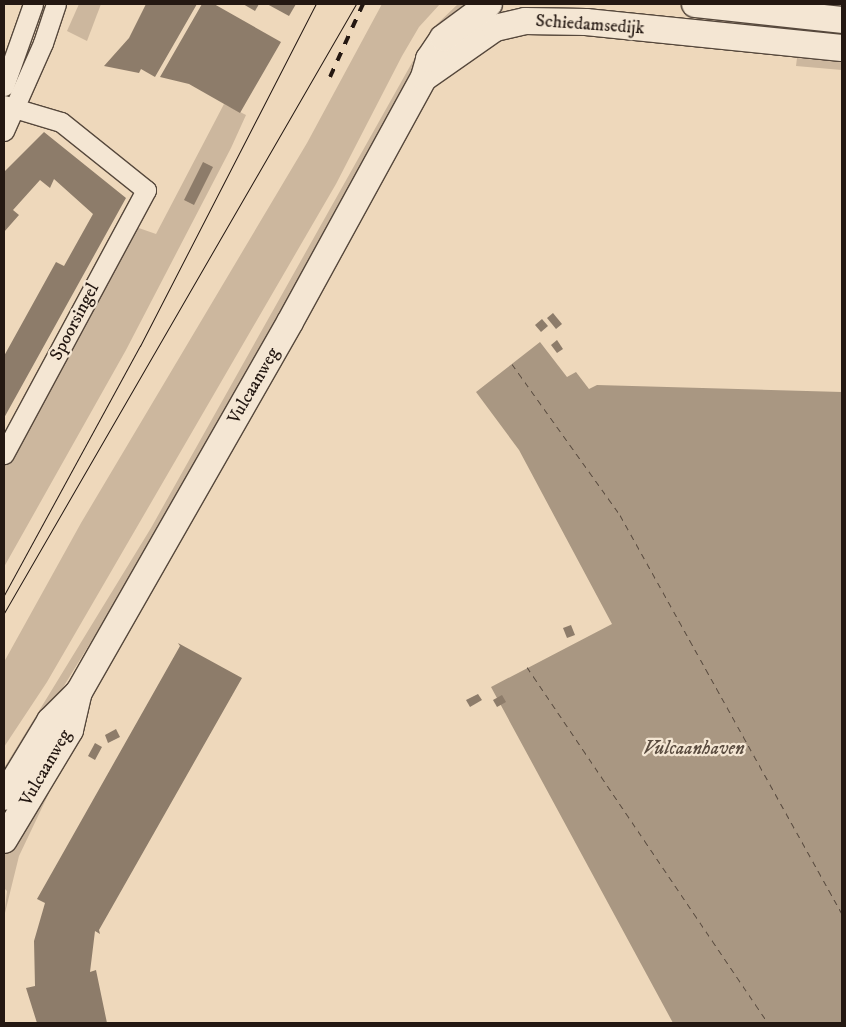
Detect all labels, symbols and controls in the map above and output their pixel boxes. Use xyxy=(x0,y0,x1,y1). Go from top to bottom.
street label: Schiedamsedijk xyxy=(535,10,645,40)
street label: Spoorsingel xyxy=(46,280,104,364)
street label: Vulcaanweg xyxy=(224,344,284,428)
street label: Vulcaanweg xyxy=(16,726,76,810)
water label: Vulcaanhaven xyxy=(643,738,745,760)

